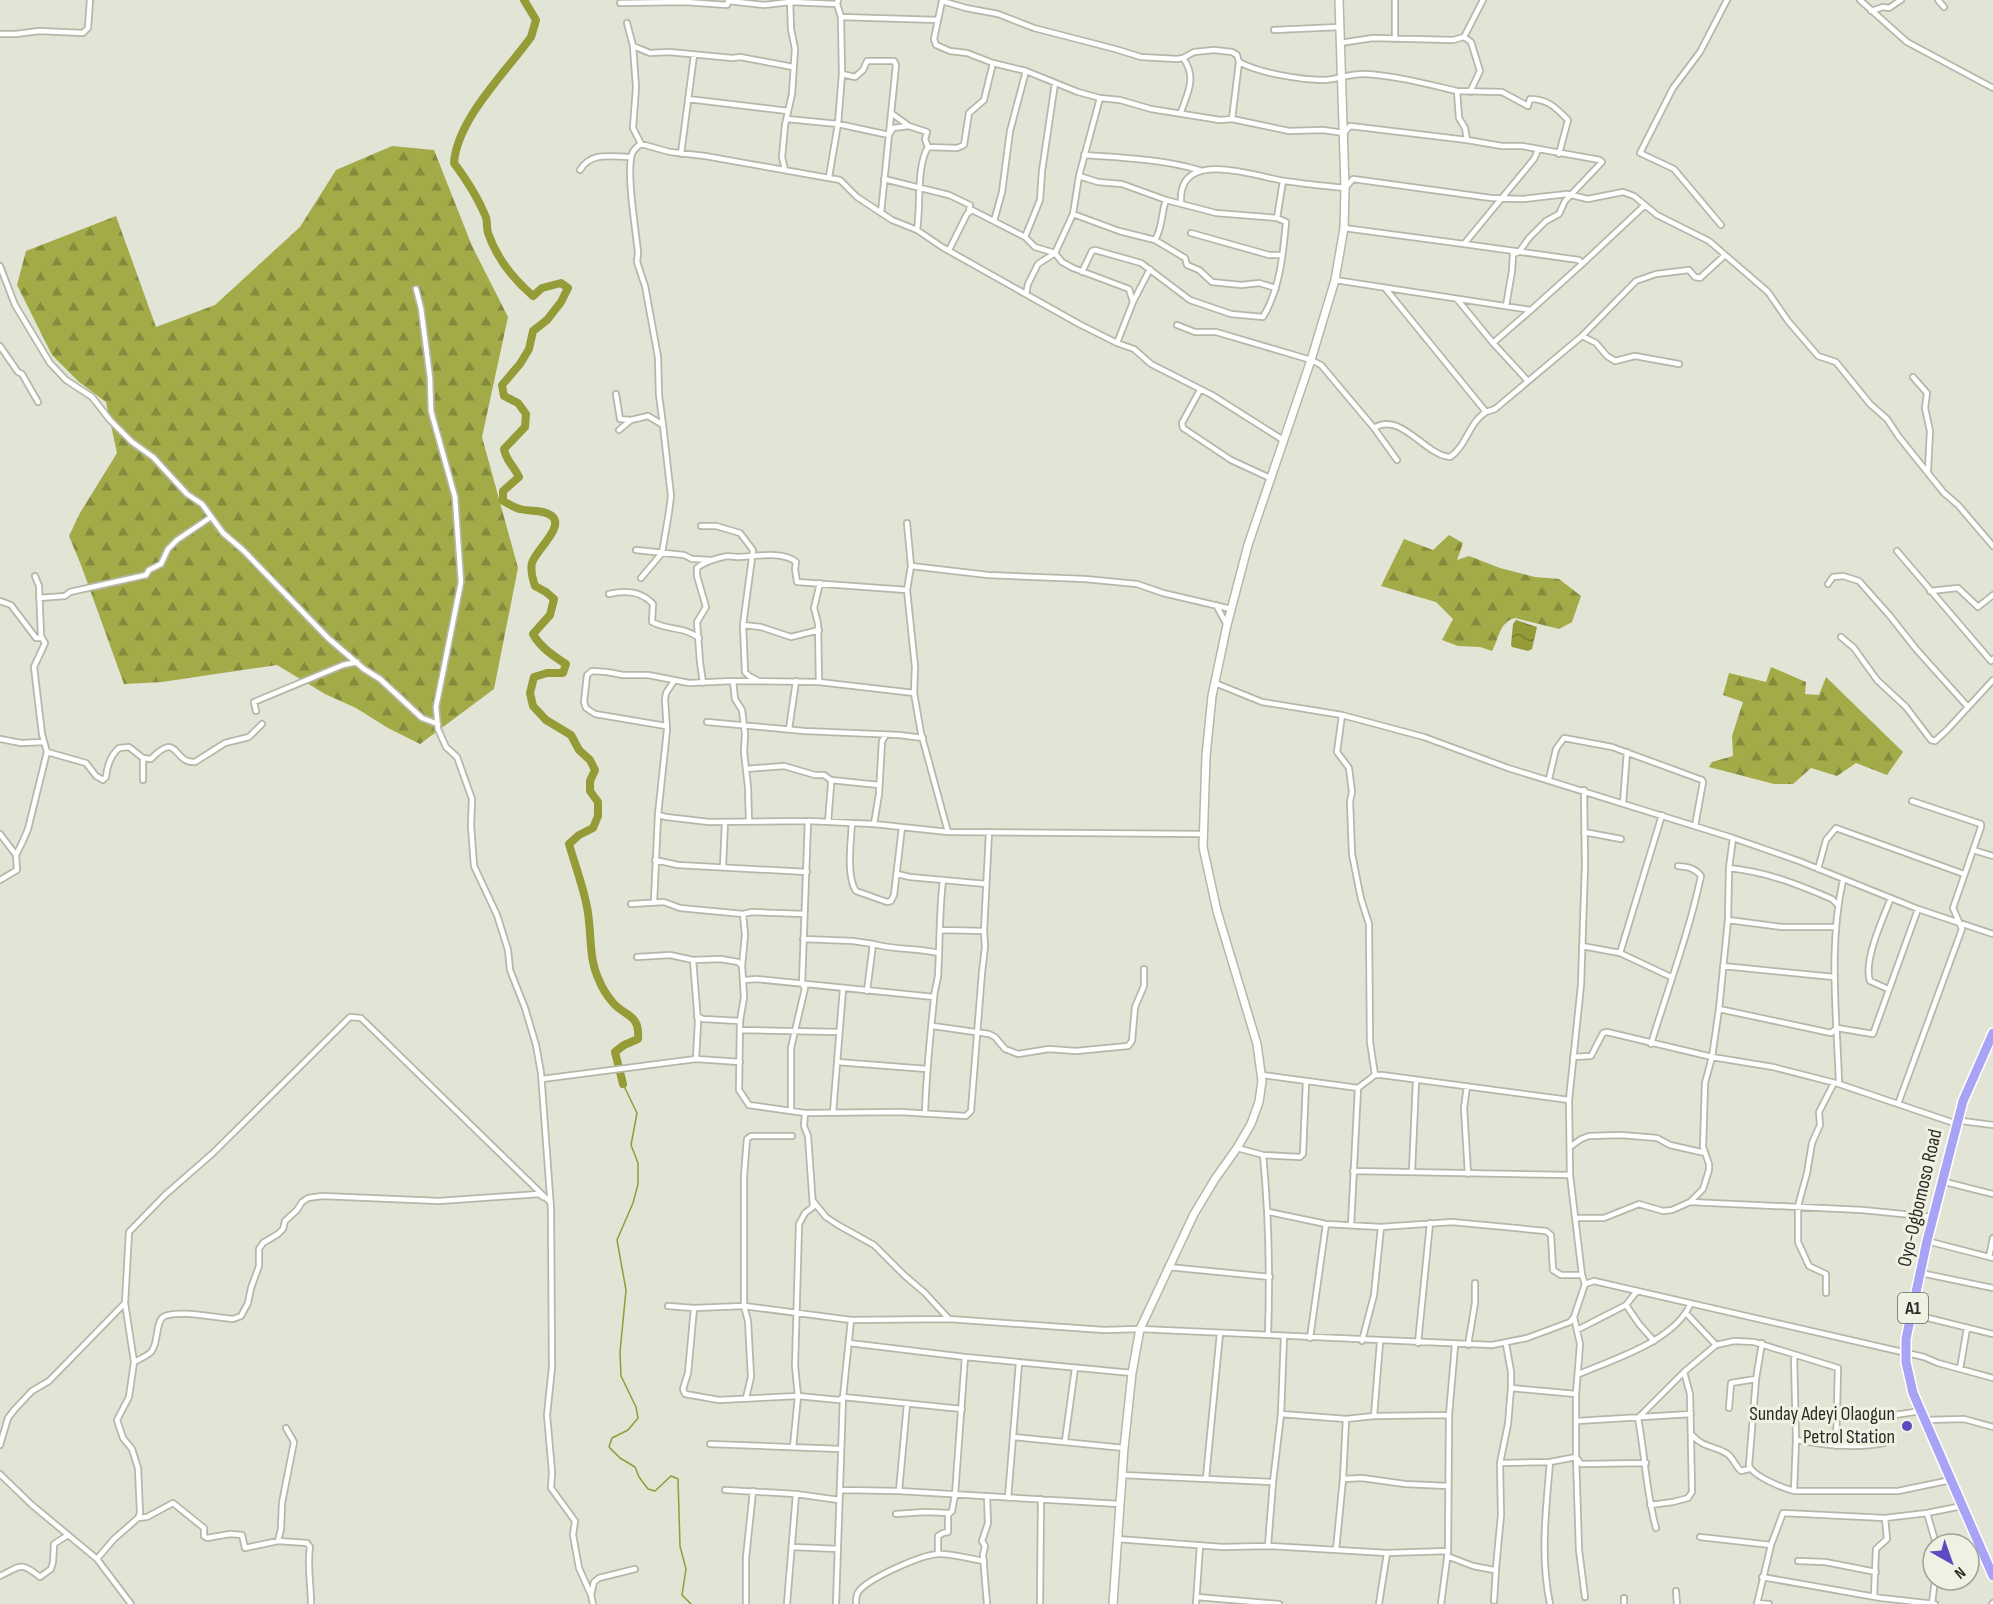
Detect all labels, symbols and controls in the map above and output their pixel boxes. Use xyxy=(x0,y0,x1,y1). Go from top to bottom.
street label: Oyo-Ogbomoso Road xyxy=(1892,1127,1948,1269)
road number: A1 xyxy=(1898,1293,1928,1323)
place label: Sunday Adeyi Olaogun Petrol Station xyxy=(1749,1402,1895,1449)
marker: Sunday Adeyi Olaogun Petrol Station xyxy=(1900,1419,1914,1433)
north arrow xyxy=(1921,1532,1981,1592)
text: N xyxy=(1950,1562,1969,1582)

